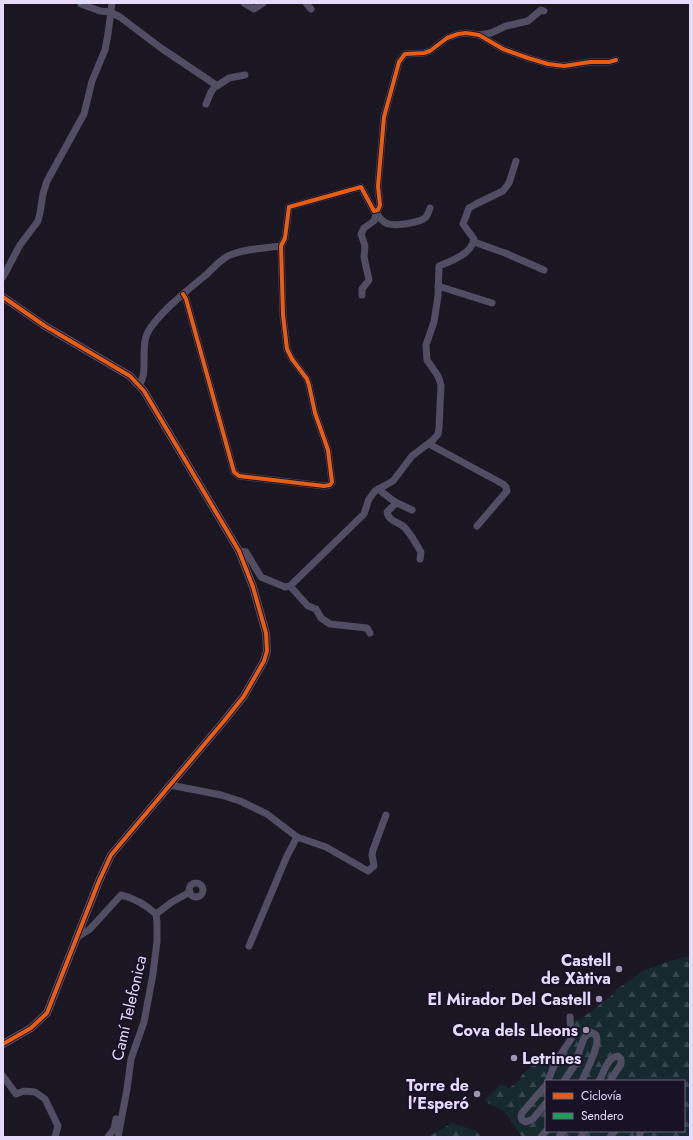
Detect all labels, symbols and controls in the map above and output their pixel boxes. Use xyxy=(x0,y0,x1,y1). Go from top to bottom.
place label: Castell de Xàtiva xyxy=(541,949,611,990)
street label: Camí Telefonica xyxy=(106,953,152,1063)
marker: Castell de Xàtiva xyxy=(614,964,624,974)
place label: El Mirador Del Castell xyxy=(428,988,591,1011)
marker: El Mirador Del Castell xyxy=(594,994,604,1004)
place label: Cova dels Lleons xyxy=(452,1019,578,1042)
marker: Cova dels Lleons xyxy=(581,1025,591,1035)
place label: Letrines xyxy=(522,1047,581,1070)
marker: Letrines xyxy=(509,1053,519,1063)
place label: Torre de l'Esperó xyxy=(406,1074,469,1115)
legend xyxy=(545,1080,685,1132)
text: Ciclovía xyxy=(581,1087,622,1105)
marker: Torre de l'Esperó xyxy=(472,1089,482,1099)
text: Sendero xyxy=(581,1107,624,1125)

